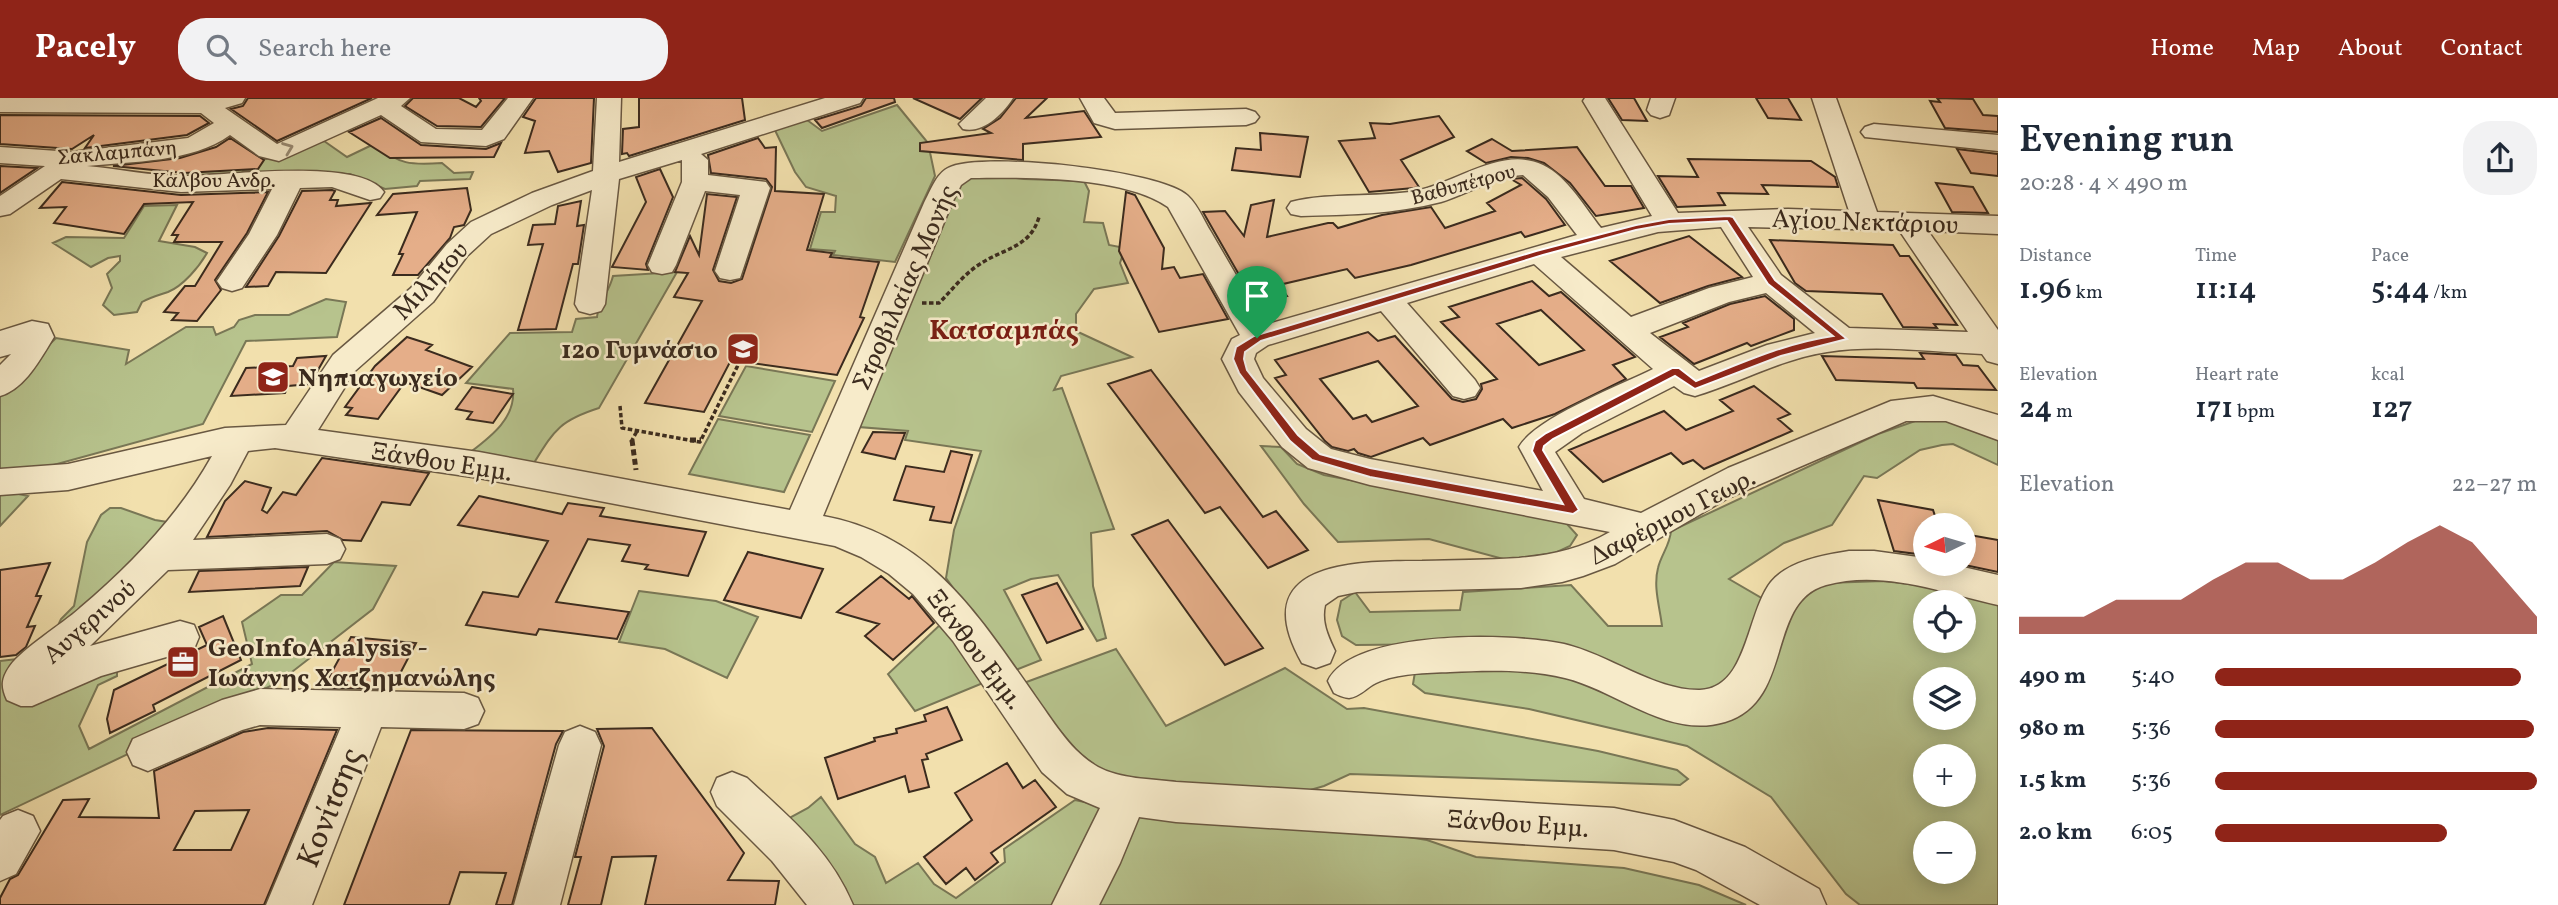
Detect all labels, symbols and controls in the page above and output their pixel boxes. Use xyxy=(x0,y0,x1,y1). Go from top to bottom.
search box xyxy=(178,18,668,81)
text: Pacely xyxy=(35,26,136,72)
icon: search xyxy=(202,30,240,68)
text: Search here xyxy=(258,31,391,67)
text: Home xyxy=(2150,32,2214,66)
text: Map xyxy=(2252,32,2300,66)
text: About xyxy=(2338,32,2403,66)
text: Contact xyxy=(2441,32,2523,66)
text: Evening run xyxy=(2019,115,2234,168)
button: share xyxy=(2463,121,2537,195)
street label: Σακλαμπάνη xyxy=(56,134,178,173)
one-way arrow xyxy=(281,143,293,157)
street label: Βαθυπέτρου xyxy=(1408,158,1519,213)
street label: Κάλβου Ανδρ. xyxy=(152,167,276,196)
text: 20:28 · 4 × 490 m xyxy=(2019,168,2188,200)
street label: Στροβιλαίας Μονής xyxy=(844,179,967,396)
street label: Αγίου Νεκτάριου xyxy=(1771,202,1959,244)
street label: Μιλήτου xyxy=(385,234,477,329)
text: Distance xyxy=(2019,243,2092,269)
text: Time xyxy=(2195,243,2237,269)
text: Pace xyxy=(2371,243,2409,269)
pin xyxy=(1227,266,1287,338)
text: 1.96 xyxy=(2019,269,2072,311)
text: 11:14 xyxy=(2195,269,2257,311)
text: 5:44 xyxy=(2371,269,2430,311)
icon: arrive xyxy=(1238,277,1276,315)
text: km xyxy=(2072,280,2103,306)
text: /km xyxy=(2430,280,2467,306)
district label: Κατσαμπάς xyxy=(929,312,1079,351)
school or university icon: 12o Γυμνάσιο xyxy=(724,330,762,368)
place label: 12o Γυμνάσιο xyxy=(561,333,718,369)
school or university icon: Νηπιαγωγείο xyxy=(254,358,292,396)
place label: Νηπιαγωγείο xyxy=(298,361,458,397)
text: Elevation xyxy=(2019,362,2098,388)
text: Heart rate xyxy=(2195,362,2279,388)
text: kcal xyxy=(2371,362,2405,388)
text: 24 xyxy=(2019,388,2052,430)
text: 171 xyxy=(2195,388,2233,430)
text: 127 xyxy=(2371,388,2413,430)
text: m xyxy=(2052,399,2073,425)
text: bpm xyxy=(2233,399,2275,425)
street label: Ξάνθου Εμμ. xyxy=(369,434,515,492)
street label: Δαφέρμου Γεωρ. xyxy=(1584,460,1762,575)
text: Elevation xyxy=(2019,469,2115,501)
text: 22–27 m xyxy=(2451,469,2537,501)
north arrow xyxy=(1913,513,1976,576)
map controls xyxy=(1913,513,1976,884)
street label: Αυγερινού xyxy=(36,572,145,673)
street label: Ξάνθου Εμμ. xyxy=(917,583,1032,718)
button: locate xyxy=(1913,590,1976,653)
place label: GeoInfoAnalysis - Ιωάννης Χατζημανώλης xyxy=(208,631,495,697)
office icon: GeoInfoAnalysis - Ιωάννης Χατζημανώλης xyxy=(164,643,202,681)
text: 490 m xyxy=(2019,661,2086,693)
text: 5:40 xyxy=(2131,661,2175,693)
button: layers xyxy=(1913,667,1976,730)
text: 980 m xyxy=(2019,713,2085,745)
text: 5:36 xyxy=(2131,713,2171,745)
street label: Κονίτσης xyxy=(288,742,376,875)
button: + xyxy=(1913,744,1976,807)
text: 1.5 km xyxy=(2019,765,2086,797)
text: 5:36 xyxy=(2131,765,2171,797)
street label: Ξάνθου Εμμ. xyxy=(1446,802,1590,848)
text: 2.0 km xyxy=(2019,817,2092,849)
text: 6:05 xyxy=(2131,817,2173,849)
button: − xyxy=(1913,821,1976,884)

